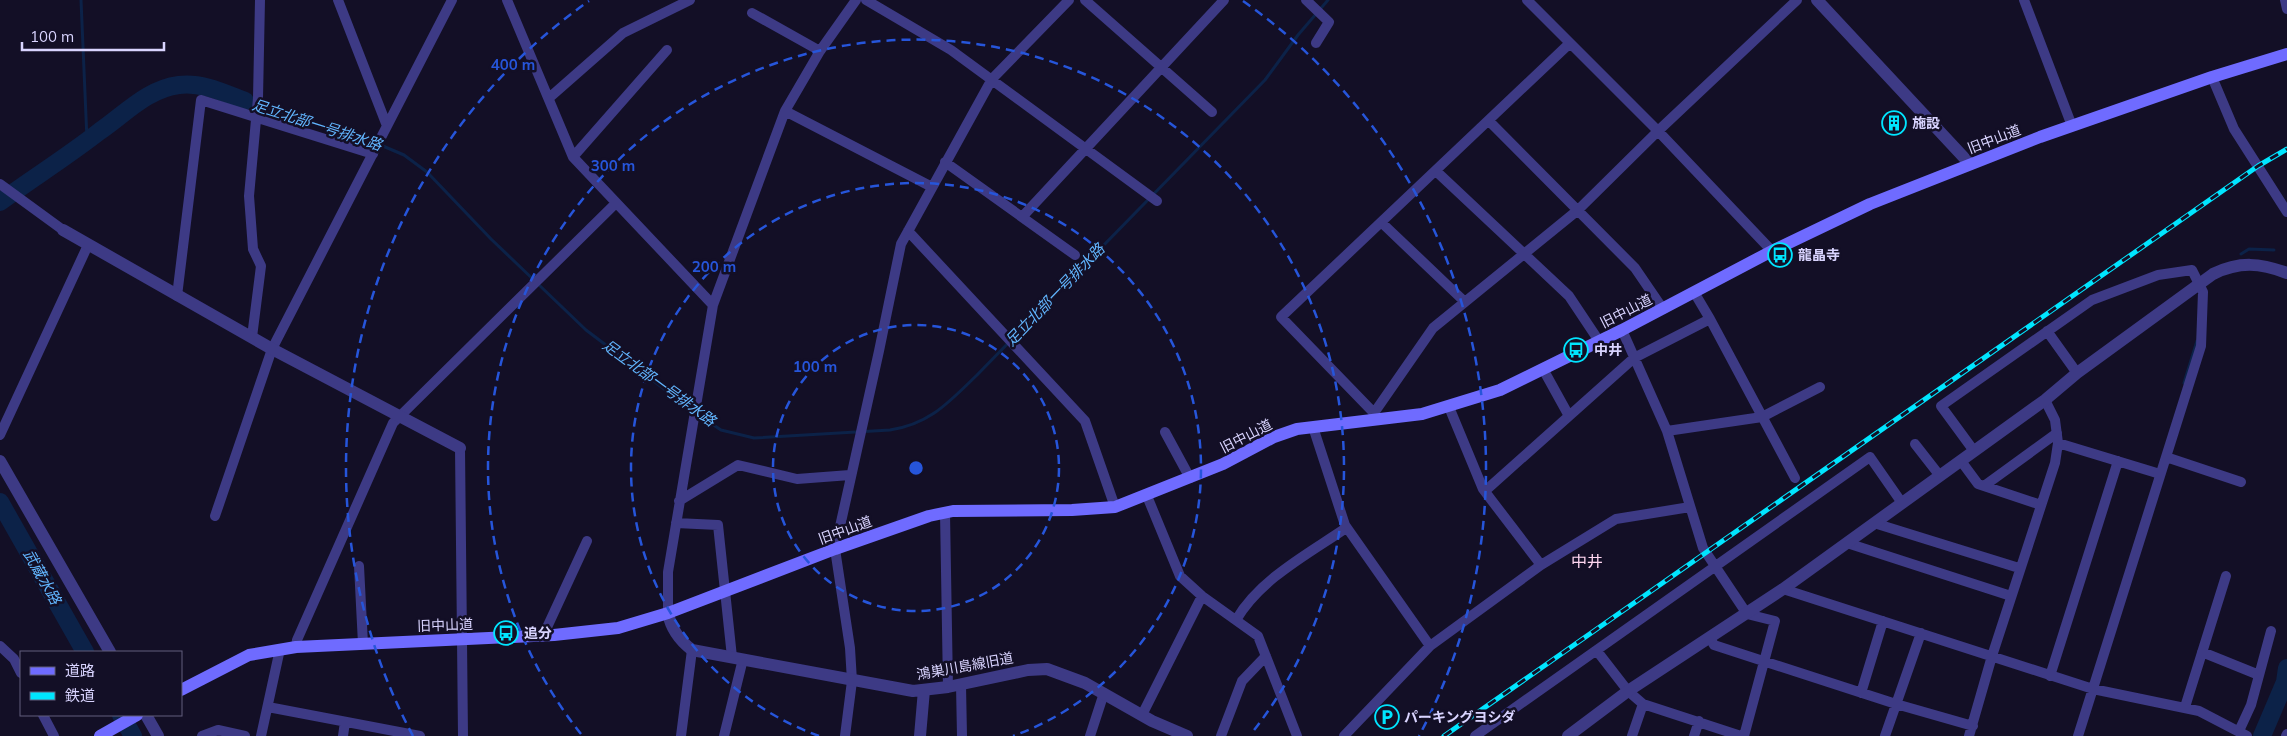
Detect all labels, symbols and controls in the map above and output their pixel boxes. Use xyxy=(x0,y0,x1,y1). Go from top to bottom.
scale bar xyxy=(22,20,165,52)
text: 100 m xyxy=(30,27,74,46)
text: 400 m xyxy=(491,55,535,74)
water label: 足立北部一号排水路 xyxy=(250,95,386,155)
building icon: 施設 xyxy=(1881,110,1907,136)
place label: 施設 xyxy=(1912,114,1940,132)
street label: 旧中山道 xyxy=(1965,121,2023,157)
text: 300 m xyxy=(591,156,635,175)
water label: 足立北部一号排水路 xyxy=(1001,238,1110,350)
bus stop icon: 龍晶寺 xyxy=(1767,242,1793,268)
place label: 龍晶寺 xyxy=(1798,246,1840,264)
text: 200 m xyxy=(692,257,736,276)
street label: 旧中山道 xyxy=(1597,290,1655,332)
water label: 足立北部一号排水路 xyxy=(599,335,721,431)
bus stop icon: 中井 xyxy=(1563,337,1589,363)
place label: 中井 xyxy=(1594,341,1622,359)
text: 100 m xyxy=(793,357,837,376)
street label: 旧中山道 xyxy=(1217,415,1275,457)
centre of rings xyxy=(907,459,925,477)
street label: 旧中山道 xyxy=(816,512,874,548)
water label: 武蔵水路 xyxy=(20,546,66,609)
district label: 中井 xyxy=(1571,551,1603,571)
street label: 旧中山道 xyxy=(417,615,473,635)
bus stop icon: 追分 xyxy=(493,620,519,646)
place label: 追分 xyxy=(524,624,552,642)
street label: 鴻巣川島線旧道 xyxy=(915,649,1015,683)
legend xyxy=(20,651,182,716)
text: 道路 xyxy=(65,661,95,680)
text: 鉄道 xyxy=(65,686,95,705)
parking icon: パーキングヨシダ xyxy=(1374,704,1400,730)
place label: パーキングヨシダ xyxy=(1404,708,1516,726)

